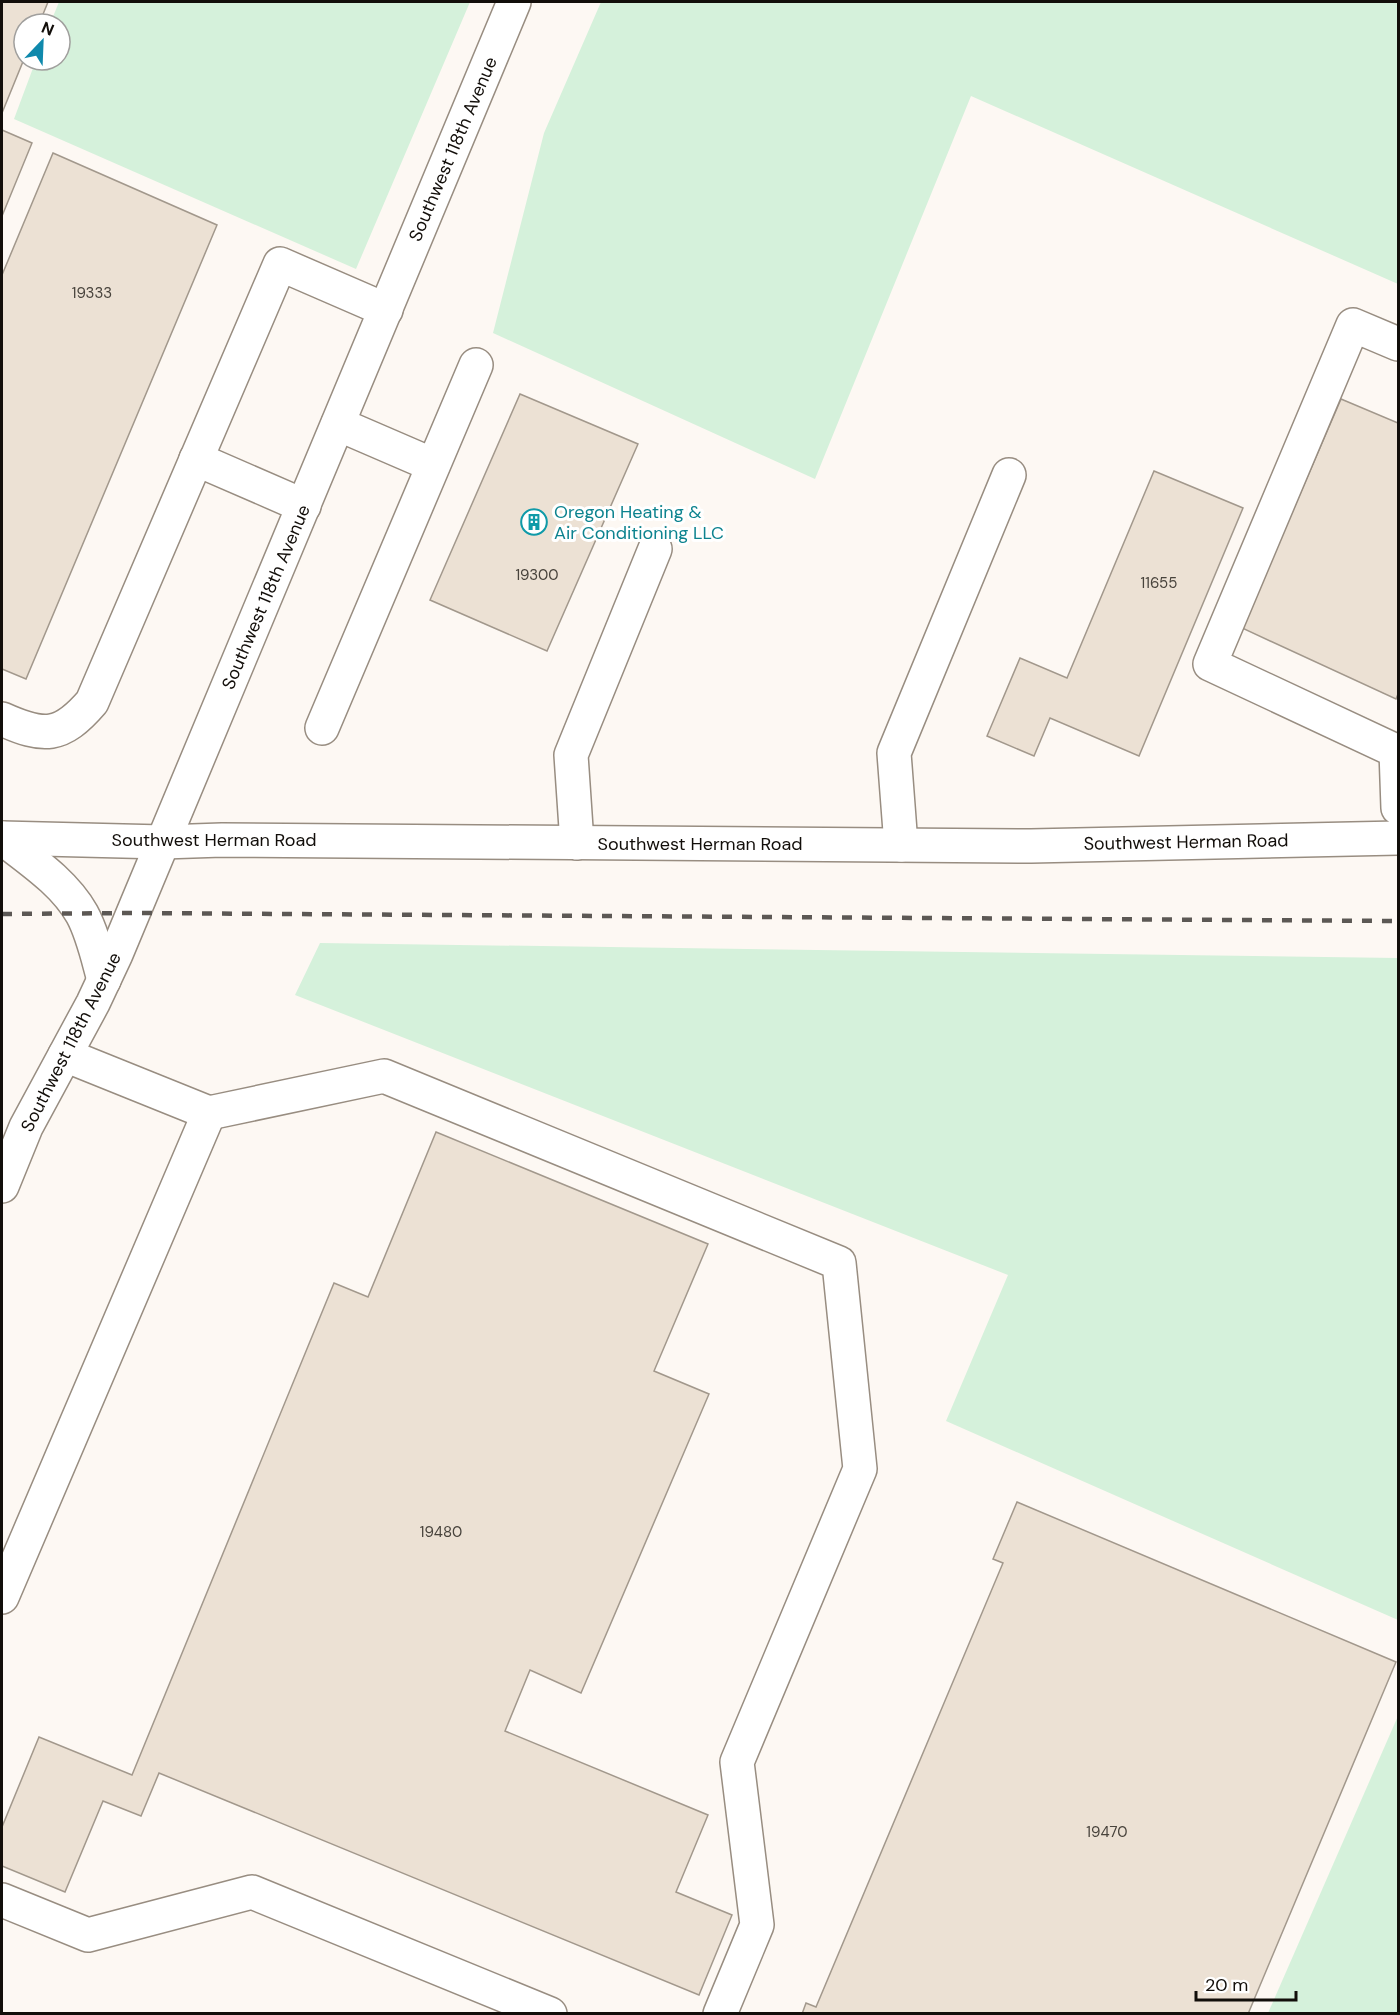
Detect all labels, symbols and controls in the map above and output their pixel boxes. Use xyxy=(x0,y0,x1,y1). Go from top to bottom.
north arrow xyxy=(12,12,72,72)
text: N xyxy=(38,17,57,41)
street label: Southwest 118th Avenue xyxy=(403,53,503,245)
house number: 19333 xyxy=(72,283,112,303)
place label: Oregon Heating & Air Conditioning LLC xyxy=(554,500,724,545)
street label: Southwest 118th Avenue xyxy=(216,501,316,693)
building icon: Oregon Heating & Air Conditioning LLC xyxy=(519,507,549,537)
house number: 19300 xyxy=(515,565,559,585)
house number: 11655 xyxy=(1141,573,1177,593)
street label: Southwest Herman Road xyxy=(112,828,316,852)
street label: Southwest Herman Road xyxy=(1083,828,1289,856)
street label: Southwest Herman Road xyxy=(598,832,802,856)
street label: Southwest 118th Avenue xyxy=(15,948,127,1136)
house number: 19480 xyxy=(420,1522,462,1542)
house number: 19470 xyxy=(1086,1822,1128,1842)
scale bar xyxy=(1196,1964,1296,2002)
text: 20 m xyxy=(1205,1973,1248,1997)

